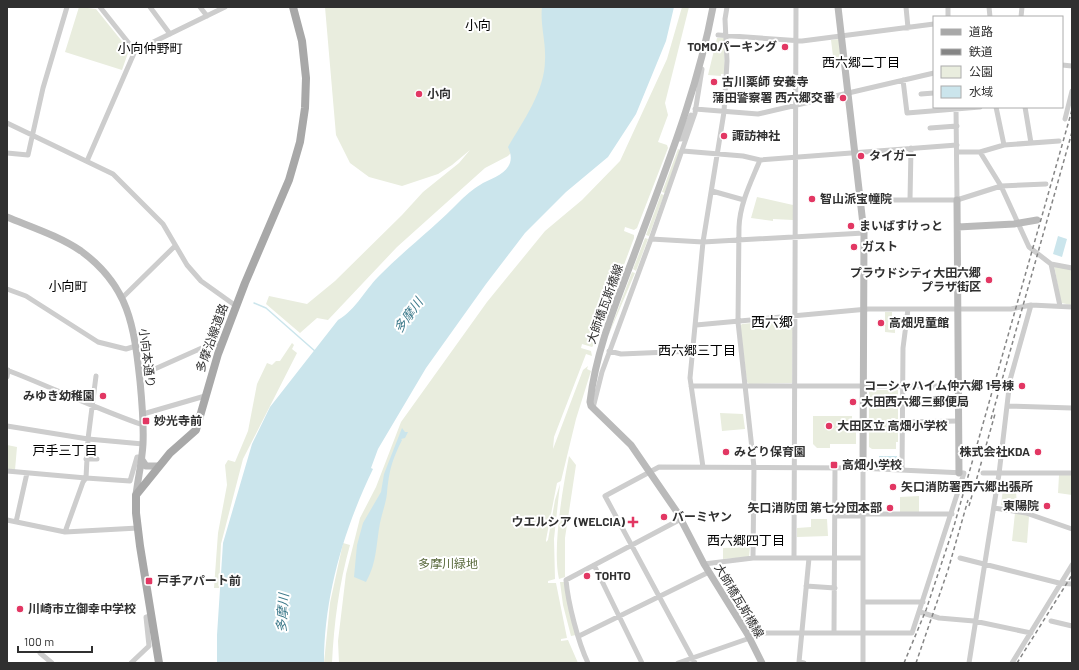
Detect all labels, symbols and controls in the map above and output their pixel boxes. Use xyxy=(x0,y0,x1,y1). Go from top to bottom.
legend xyxy=(933,16,1063,108)
district label: 小向 xyxy=(465,17,491,33)
text: 道路 xyxy=(969,24,993,38)
place label: TOMOパーキング xyxy=(687,39,777,53)
district label: 小向仲野町 xyxy=(117,40,183,56)
marker: TOMOパーキング xyxy=(780,42,790,52)
text: 鉄道 xyxy=(969,44,993,58)
district label: 西六郷二丁目 xyxy=(822,54,900,70)
text: 公園 xyxy=(969,64,993,78)
place label: 古川薬師 安養寺 xyxy=(722,74,808,88)
marker: 古川薬師 安養寺 xyxy=(709,77,719,87)
text: 水域 xyxy=(969,84,993,98)
place label: 小向 xyxy=(427,86,451,100)
marker: 小向 xyxy=(414,89,424,99)
place label: 蒲田警察署 西六郷交番 xyxy=(713,90,836,104)
marker: 蒲田警察署 西六郷交番 xyxy=(838,93,848,103)
place label: 諏訪神社 xyxy=(732,128,780,142)
marker: 諏訪神社 xyxy=(719,131,729,141)
place label: タイガー xyxy=(869,148,917,162)
marker: タイガー xyxy=(856,151,866,161)
place label: 智山派宝幢院 xyxy=(820,191,892,205)
marker: 智山派宝幢院 xyxy=(807,194,817,204)
place label: まいばすけっと xyxy=(859,218,943,232)
marker: まいばすけっと xyxy=(846,221,856,231)
place label: ガスト xyxy=(862,239,898,253)
marker: ガスト xyxy=(849,242,859,252)
street label: 大師橋瓦斯橋線 xyxy=(583,262,625,346)
place label: プラウドシティ大田六郷 プラザ街区 xyxy=(850,265,981,293)
marker: プラウドシティ大田六郷 プラザ街区 xyxy=(984,275,994,285)
district label: 小向町 xyxy=(48,278,88,294)
water label: 多摩川 xyxy=(390,293,427,335)
street label: 多摩沿線道路 xyxy=(192,301,230,374)
district label: 西六郷 xyxy=(751,313,793,330)
place label: 高畑児童館 xyxy=(889,315,949,329)
marker: 高畑児童館 xyxy=(876,318,886,328)
street label: 小向本通り xyxy=(137,327,159,389)
district label: 西六郷三丁目 xyxy=(658,342,736,358)
place label: コーシャハイム仲六郷 1号棟 xyxy=(864,378,1014,392)
marker: コーシャハイム仲六郷 1号棟 xyxy=(1017,381,1027,391)
place label: みゆき幼稚園 xyxy=(23,388,95,402)
marker: みゆき幼稚園 xyxy=(98,391,108,401)
place label: 大田西六郷三郵便局 xyxy=(861,394,969,408)
marker: 大田西六郷三郵便局 xyxy=(848,397,858,407)
place label: 妙光寺前 xyxy=(154,413,202,427)
marker: 妙光寺前 xyxy=(141,416,151,426)
place label: 大田区立 高畑小学校 xyxy=(837,418,947,432)
marker: 大田区立 高畑小学校 xyxy=(824,421,834,431)
district label: 戸手三丁目 xyxy=(32,442,98,458)
place label: みどり保育園 xyxy=(734,444,806,458)
place label: 株式会社KDA xyxy=(959,444,1030,458)
marker: みどり保育園 xyxy=(721,447,731,457)
marker: 株式会社KDA xyxy=(1033,447,1043,457)
place label: 高畑小学校 xyxy=(842,457,902,471)
marker: 高畑小学校 xyxy=(829,460,839,470)
place label: 矢口消防署西六郷出張所 xyxy=(901,479,1033,493)
marker: 矢口消防署西六郷出張所 xyxy=(888,482,898,492)
place label: 東陽院 xyxy=(1003,498,1039,512)
place label: 矢口消防団 第七分団本部 xyxy=(748,500,882,514)
marker: 東陽院 xyxy=(1042,501,1052,511)
marker: 矢口消防団 第七分団本部 xyxy=(885,503,895,513)
place label: バーミヤン xyxy=(672,509,732,523)
marker: バーミヤン xyxy=(659,512,669,522)
place label: ウエルシア (WELCIA) xyxy=(512,514,626,528)
marker: ウエルシア (WELCIA) xyxy=(628,517,638,527)
district label: 西六郷四丁目 xyxy=(707,532,785,548)
park label: 多摩川緑地 xyxy=(418,556,478,570)
street label: 大師橋瓦斯橋線 xyxy=(712,561,767,640)
place label: TOHTO xyxy=(595,568,631,582)
marker: TOHTO xyxy=(582,571,592,581)
place label: 戸手アパート前 xyxy=(157,573,241,587)
marker: 戸手アパート前 xyxy=(144,576,154,586)
water label: 多摩川 xyxy=(273,591,291,633)
place label: 川崎市立御幸中学校 xyxy=(28,601,136,615)
marker: 川崎市立御幸中学校 xyxy=(15,604,25,614)
scale bar xyxy=(18,628,92,654)
text: 100 m xyxy=(24,634,54,648)

